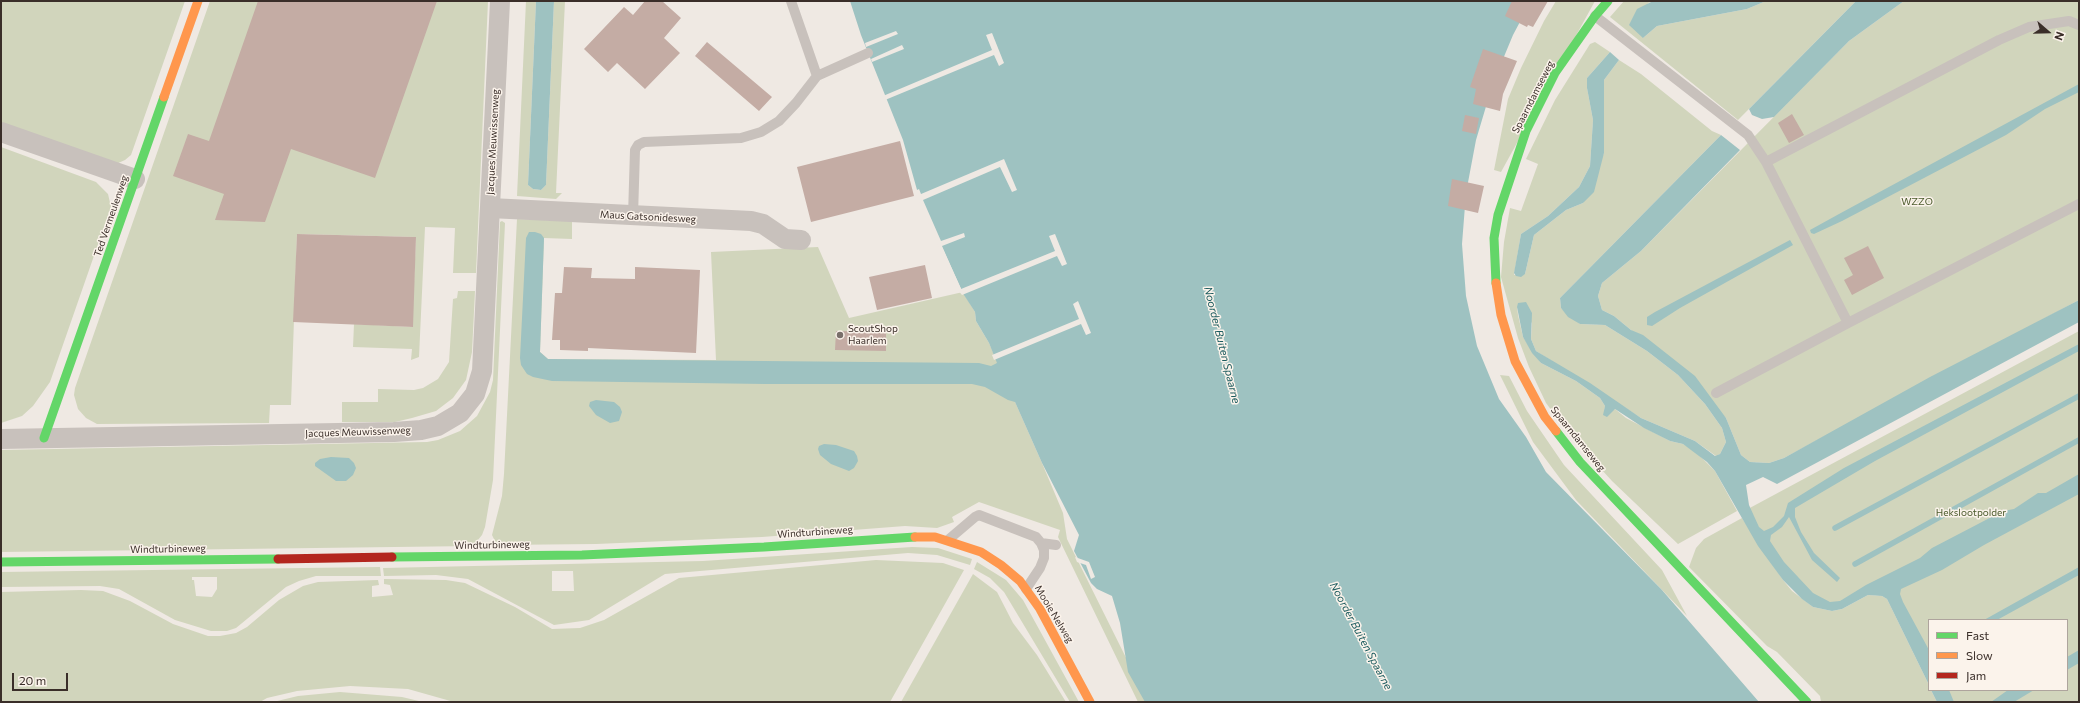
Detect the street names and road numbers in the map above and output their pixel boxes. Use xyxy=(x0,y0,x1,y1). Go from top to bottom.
street label: Spaarndamseweg xyxy=(1510,59,1556,135)
street label: Jacques Meuwissenweg xyxy=(484,89,502,195)
street label: Ted Vermeulenweg xyxy=(91,174,131,258)
street label: Maus Gatsonidesweg xyxy=(600,208,696,226)
street label: Spaarndamseweg xyxy=(1548,404,1608,474)
street label: Jacques Meuwissenweg xyxy=(305,424,411,440)
street label: Windturbineweg xyxy=(777,523,853,541)
street label: Windturbineweg xyxy=(454,538,530,552)
street label: Windturbineweg xyxy=(130,542,206,556)
street label: Mooie Nelweg xyxy=(1032,583,1076,645)

